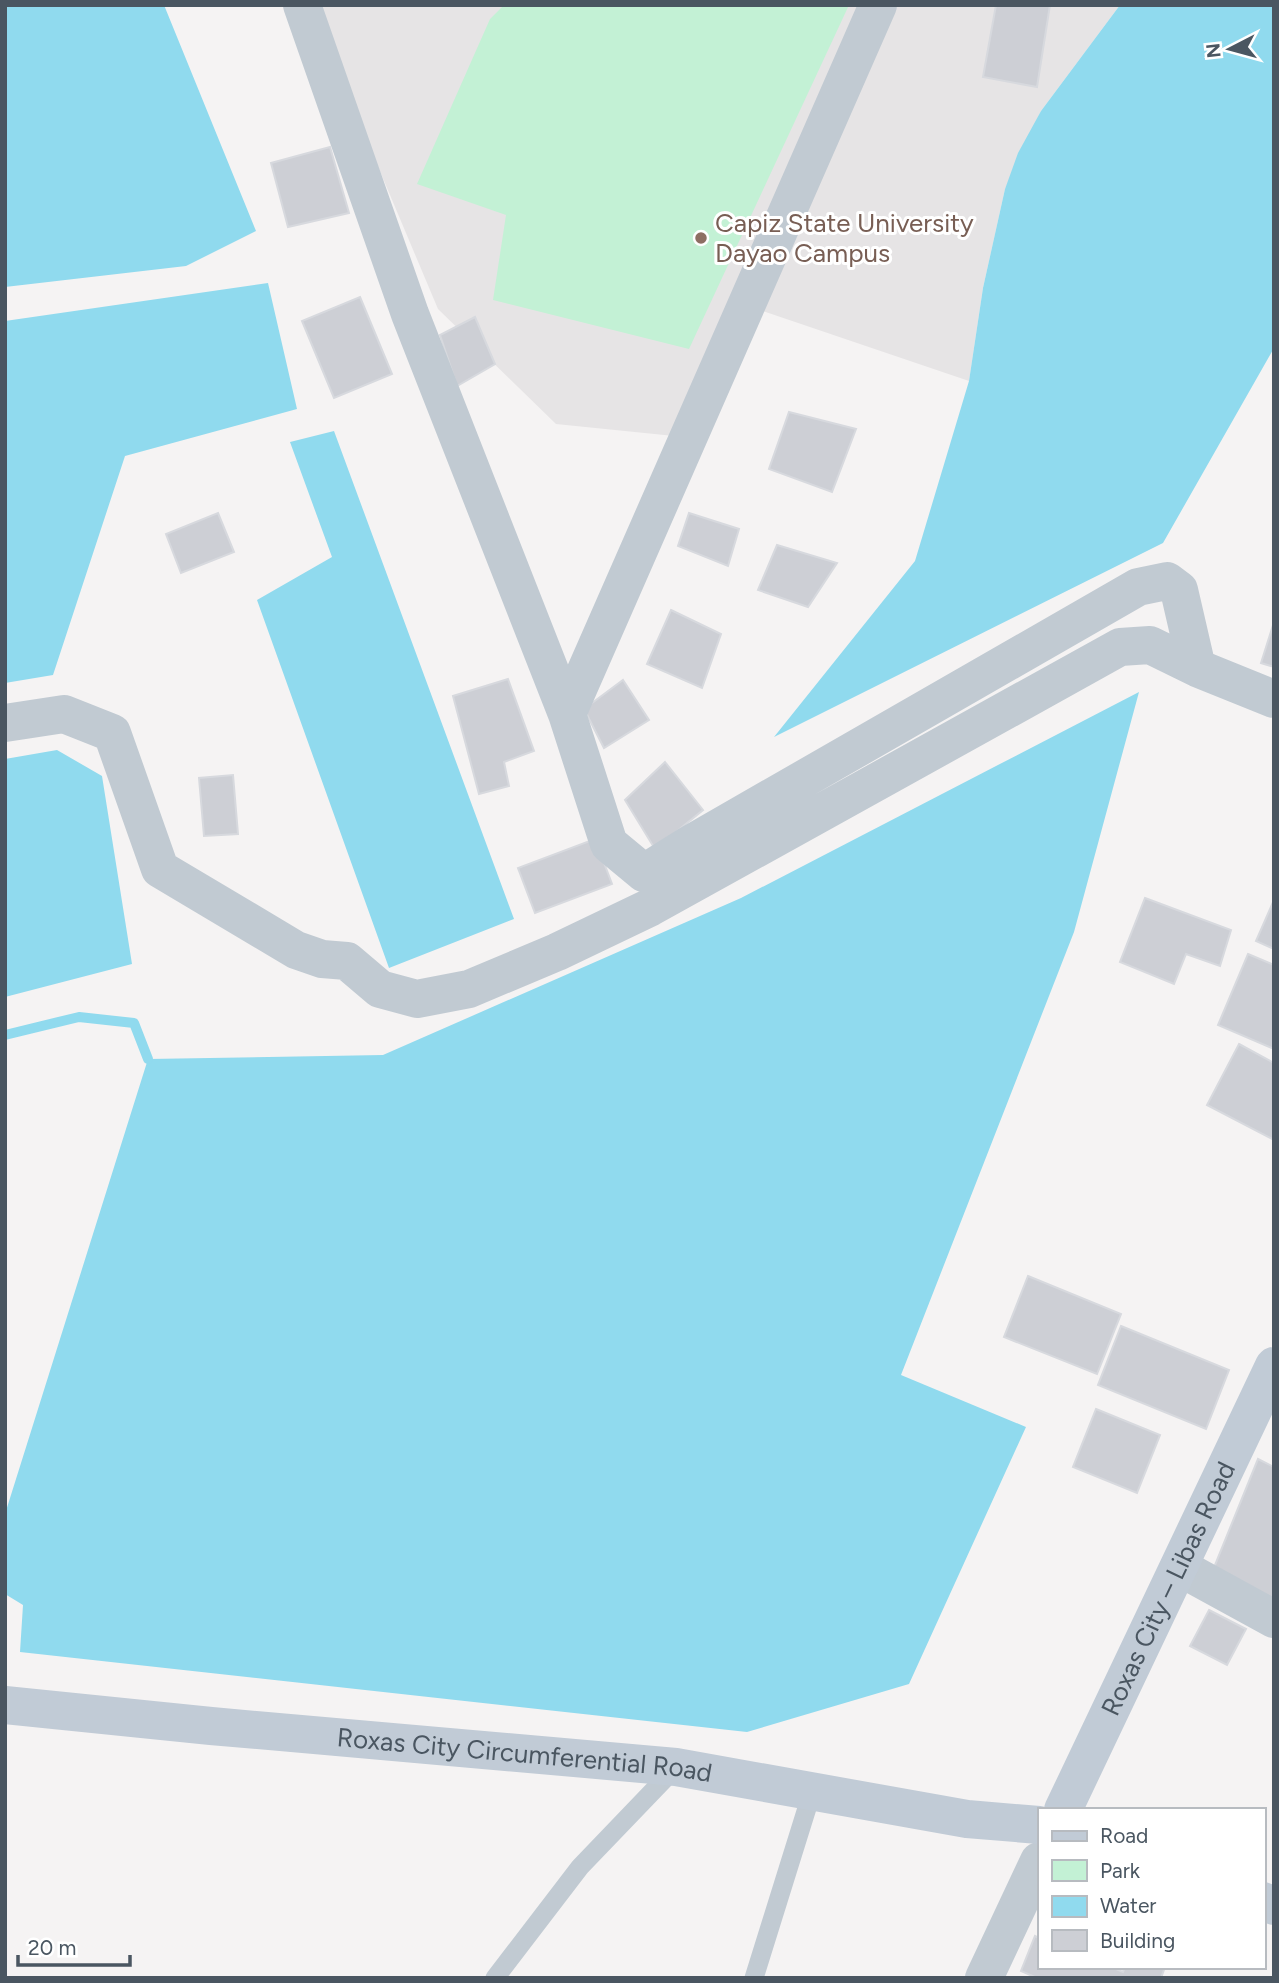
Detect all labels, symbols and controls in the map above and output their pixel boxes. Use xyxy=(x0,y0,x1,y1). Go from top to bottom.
north arrow xyxy=(1195,14,1265,84)
text: N xyxy=(1201,42,1226,59)
place label: Capiz State University Dayao Campus xyxy=(715,207,974,269)
marker: Capiz State University Dayao Campus xyxy=(693,230,709,246)
street label: Roxas City – Libas Road xyxy=(1094,1457,1242,1721)
street label: Roxas City Circumferential Road xyxy=(336,1721,715,1789)
legend xyxy=(1038,1808,1265,1969)
text: Road xyxy=(1100,1823,1148,1848)
text: Park xyxy=(1100,1858,1141,1883)
text: Water xyxy=(1100,1893,1156,1918)
scale bar xyxy=(18,1924,130,1968)
text: Building xyxy=(1100,1928,1175,1953)
text: 20 m xyxy=(28,1935,76,1960)

